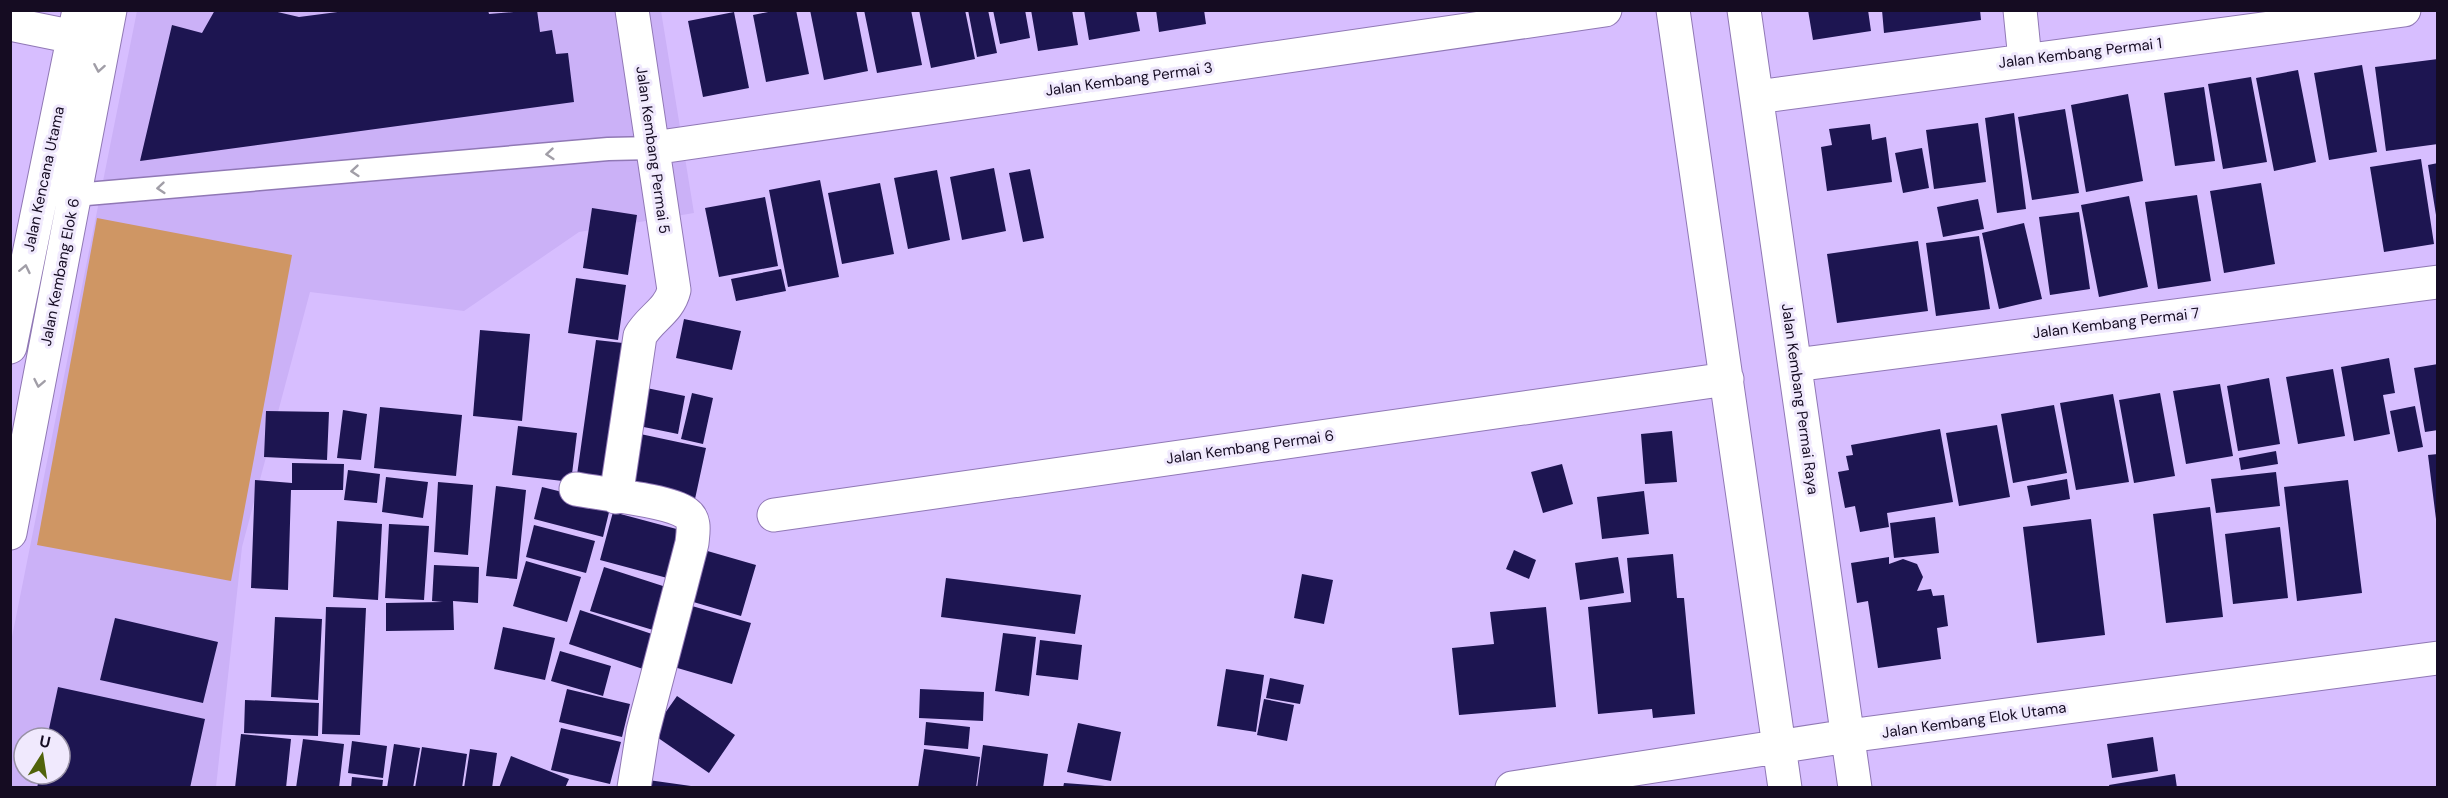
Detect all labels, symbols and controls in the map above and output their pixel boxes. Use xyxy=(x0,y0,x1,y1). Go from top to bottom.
street label: Jalan Kembang Permai 1 xyxy=(1997,33,2163,73)
street label: Jalan Kembang Permai 3 xyxy=(1044,57,1214,101)
one-way arrow xyxy=(93,63,106,73)
street label: Jalan Kembang Permai 5 xyxy=(631,65,675,235)
street label: Jalan Kencana Utama xyxy=(19,104,69,254)
one-way arrow xyxy=(545,147,554,160)
one-way arrow xyxy=(351,164,360,177)
one-way arrow xyxy=(157,181,166,194)
street label: Jalan Kembang Elok 6 xyxy=(36,196,84,348)
one-way arrow xyxy=(18,264,31,274)
street label: Jalan Kembang Permai Raya xyxy=(1777,302,1823,496)
street label: Jalan Kembang Permai 7 xyxy=(2031,303,2201,343)
one-way arrow xyxy=(33,378,46,388)
street label: Jalan Kembang Permai 6 xyxy=(1165,425,1335,469)
street label: Jalan Kembang Elok Utama xyxy=(1880,697,2068,743)
north arrow xyxy=(12,726,72,786)
text: U xyxy=(37,730,53,753)

